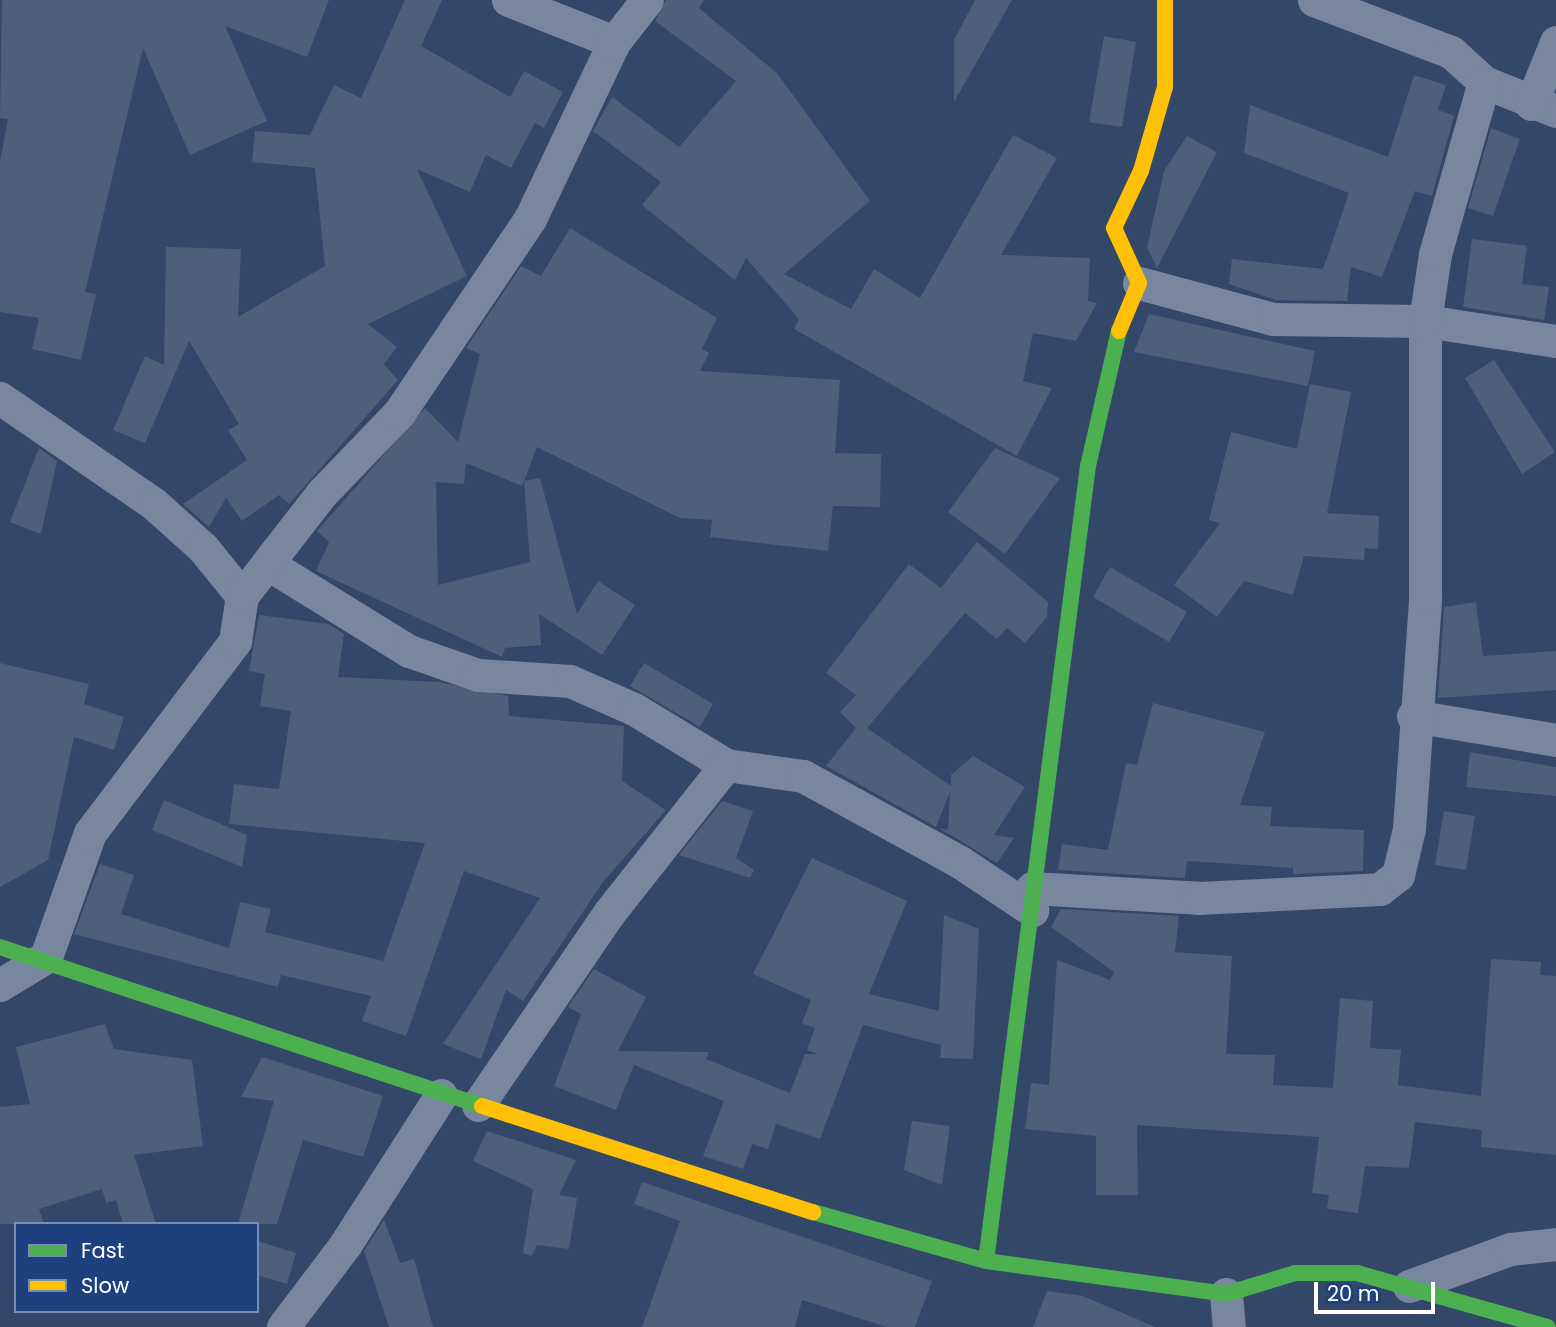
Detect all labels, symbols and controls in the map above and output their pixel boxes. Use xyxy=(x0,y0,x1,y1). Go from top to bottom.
legend xyxy=(14,1222,259,1313)
text: Fast xyxy=(81,1236,124,1265)
scale bar xyxy=(1318,1268,1439,1312)
text: Slow xyxy=(81,1271,129,1300)
text: 20 m xyxy=(1327,1279,1380,1308)

